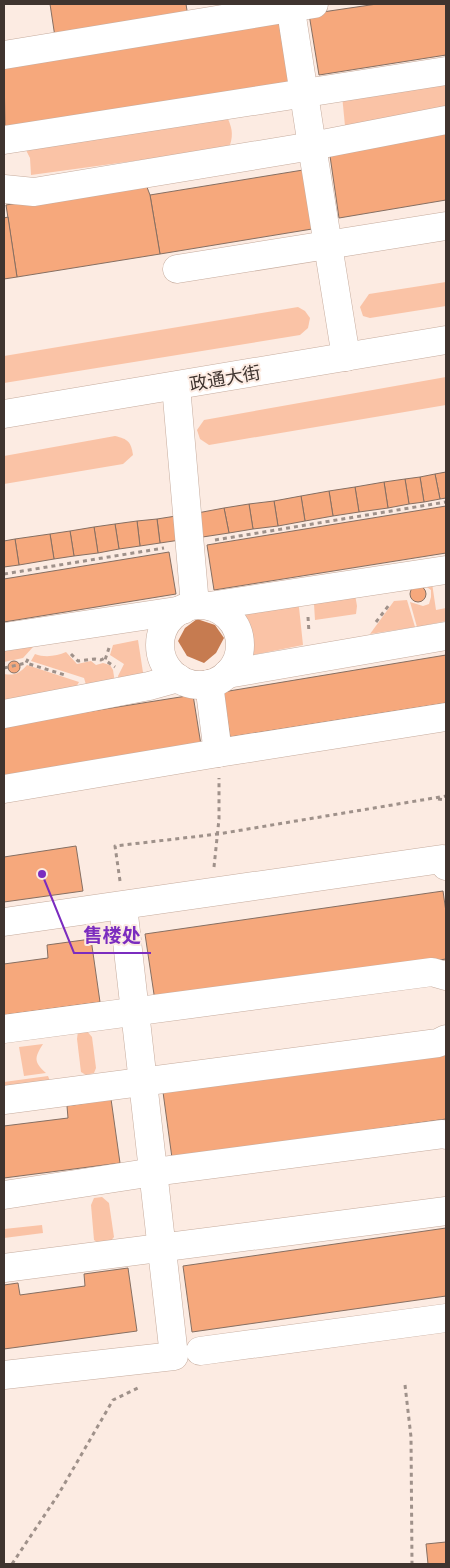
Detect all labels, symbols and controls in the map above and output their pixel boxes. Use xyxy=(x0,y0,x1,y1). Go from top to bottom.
street label: 政通大街 xyxy=(187,358,263,398)
callout: 售楼处 xyxy=(74,919,151,953)
text: 售楼处 xyxy=(83,920,141,949)

